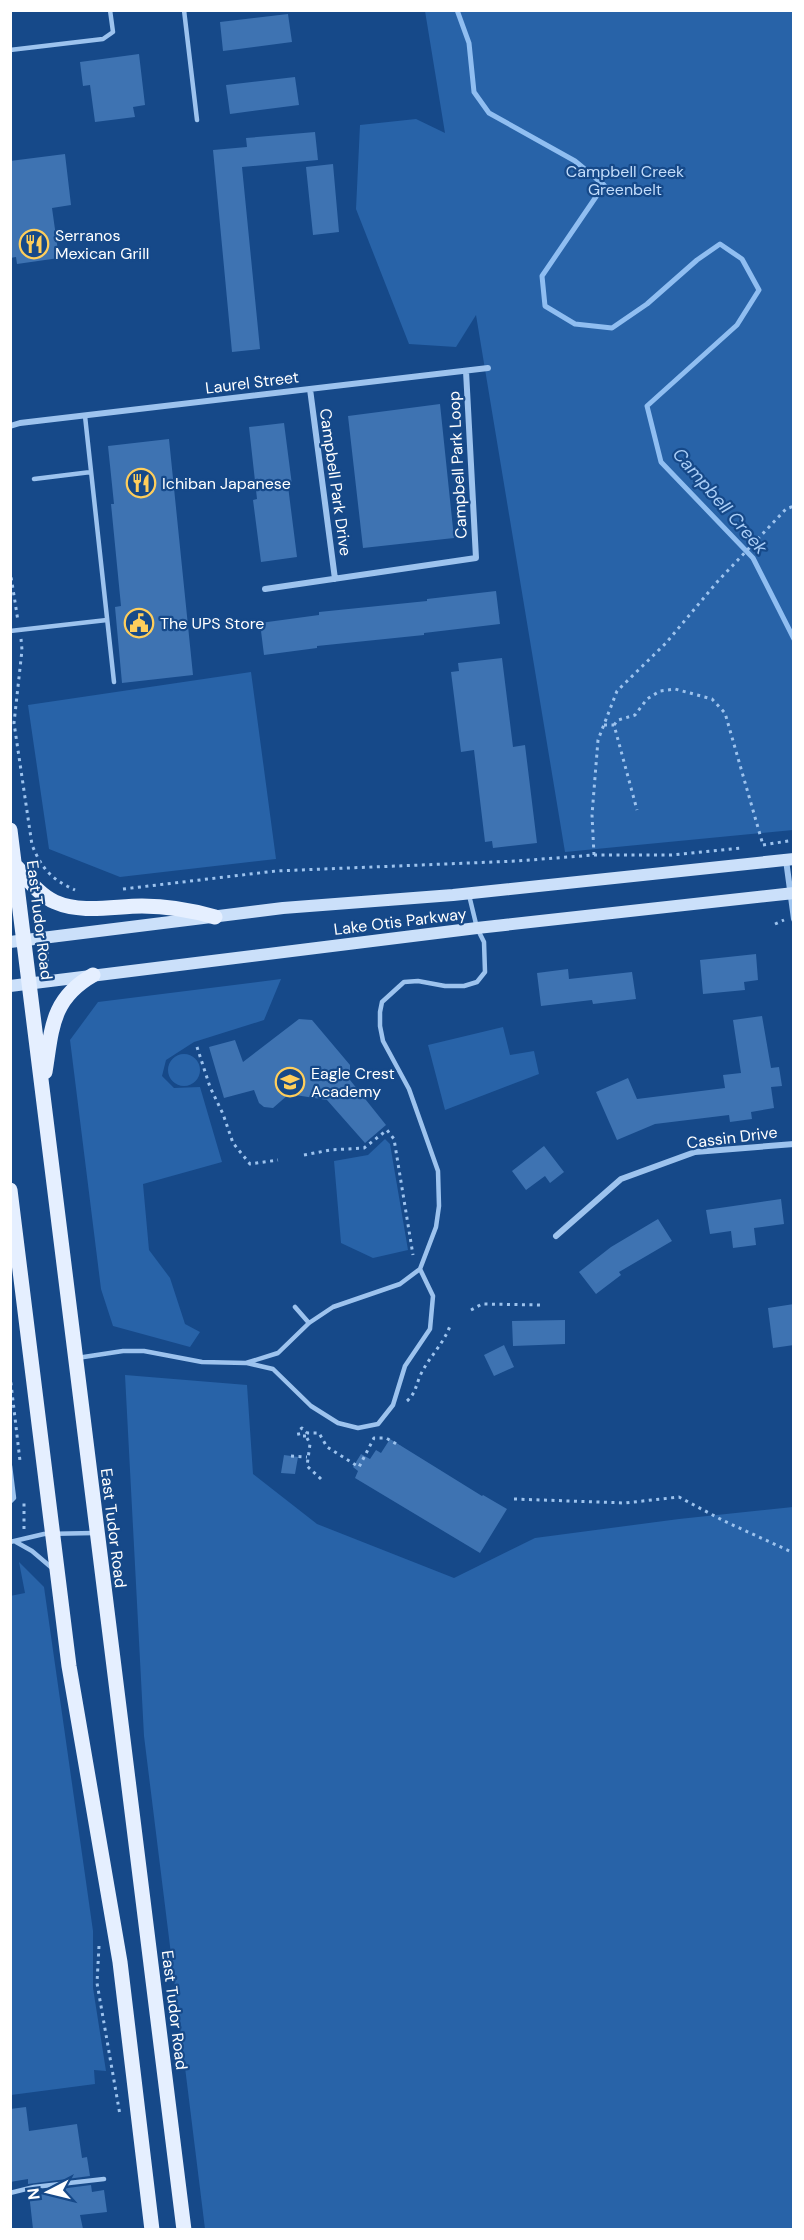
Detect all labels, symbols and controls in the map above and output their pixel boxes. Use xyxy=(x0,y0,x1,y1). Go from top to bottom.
park label: Campbell Creek Greenbelt xyxy=(566,161,684,200)
place label: Serranos Mexican Grill xyxy=(55,225,149,264)
restaurant icon: Serranos Mexican Grill xyxy=(18,228,50,260)
street label: Laurel Street xyxy=(204,366,300,399)
street label: Campbell Park Loop xyxy=(443,391,472,539)
street label: Campbell Park Drive xyxy=(315,407,356,557)
water label: Campbell Creek xyxy=(667,443,773,560)
restaurant icon: Ichiban Japanese xyxy=(125,467,157,499)
place label: Ichiban Japanese xyxy=(162,473,291,494)
public building icon: The UPS Store xyxy=(123,607,155,639)
place label: The UPS Store xyxy=(160,613,264,634)
street label: East Tudor Road xyxy=(22,859,57,981)
street label: Lake Otis Parkway xyxy=(332,903,468,940)
place label: Eagle Crest Academy xyxy=(311,1063,395,1102)
school or university icon: Eagle Crest Academy xyxy=(274,1066,306,1098)
street label: Cassin Drive xyxy=(685,1122,779,1153)
street label: East Tudor Road xyxy=(96,1467,131,1589)
street label: East Tudor Road xyxy=(157,1949,192,2071)
north arrow xyxy=(18,2162,78,2222)
text: N xyxy=(22,2187,45,2201)

